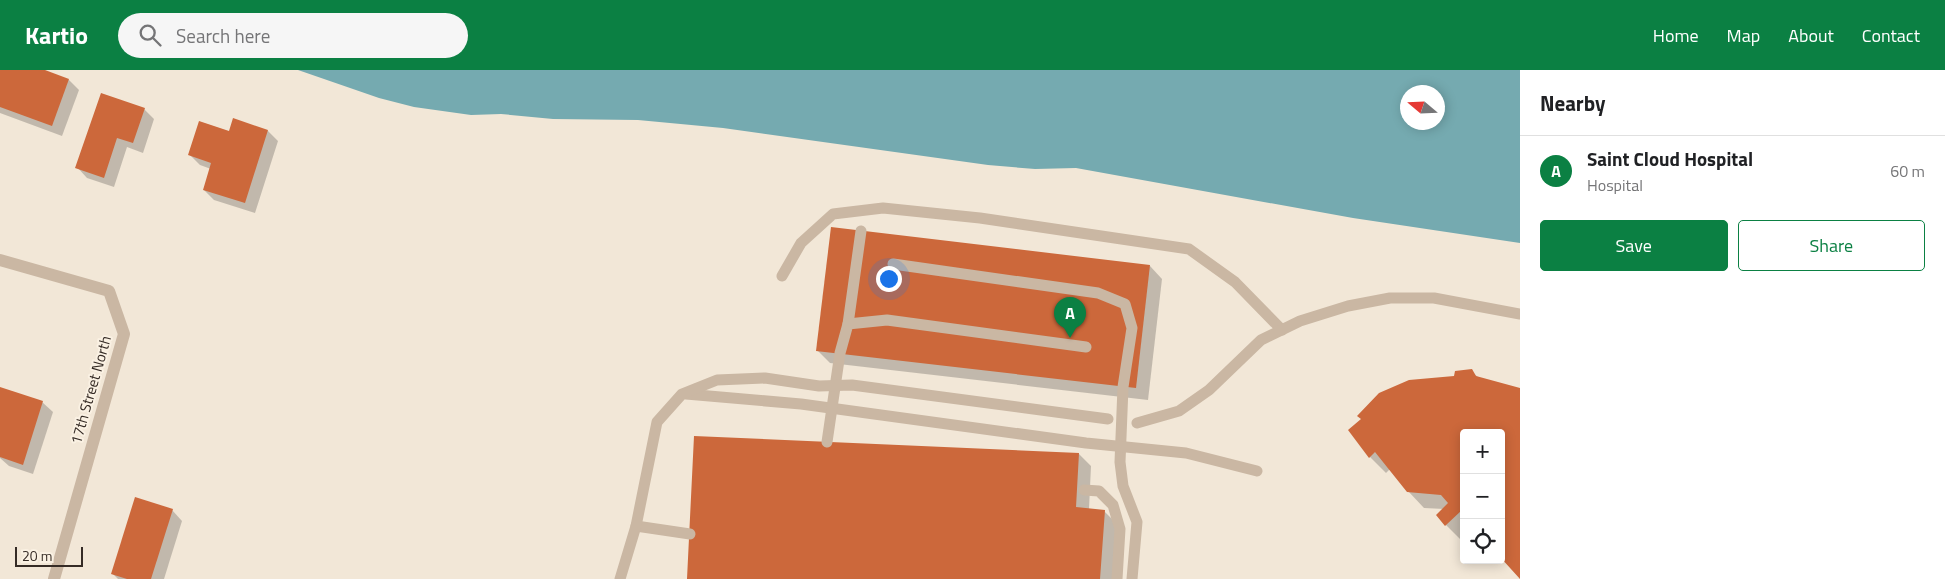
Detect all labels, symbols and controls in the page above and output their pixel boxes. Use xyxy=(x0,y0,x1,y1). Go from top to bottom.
search box xyxy=(118,13,468,58)
text: Kartio xyxy=(25,17,88,53)
icon: search xyxy=(136,21,164,49)
text: Search here xyxy=(176,21,270,50)
text: Home xyxy=(1653,22,1699,49)
text: Map xyxy=(1727,22,1760,49)
text: About xyxy=(1788,22,1834,49)
text: Contact xyxy=(1862,22,1920,49)
north arrow xyxy=(1400,85,1445,130)
text: Nearby xyxy=(1540,87,1605,119)
text: Saint Cloud Hospital xyxy=(1587,144,1753,173)
text: A xyxy=(1551,159,1561,183)
text: 60 m xyxy=(1890,159,1925,183)
text: Hospital xyxy=(1587,173,1643,197)
button: Save xyxy=(1540,220,1728,271)
button: Share xyxy=(1738,220,1925,271)
your location xyxy=(876,266,902,292)
pin: A xyxy=(1054,297,1086,338)
street label: 17th Street North xyxy=(64,333,117,447)
map controls xyxy=(1460,429,1505,564)
button: + xyxy=(1460,429,1505,474)
button: − xyxy=(1460,474,1505,519)
button: locate xyxy=(1460,519,1505,564)
scale bar xyxy=(15,544,82,567)
text: 20 m xyxy=(22,545,52,566)

